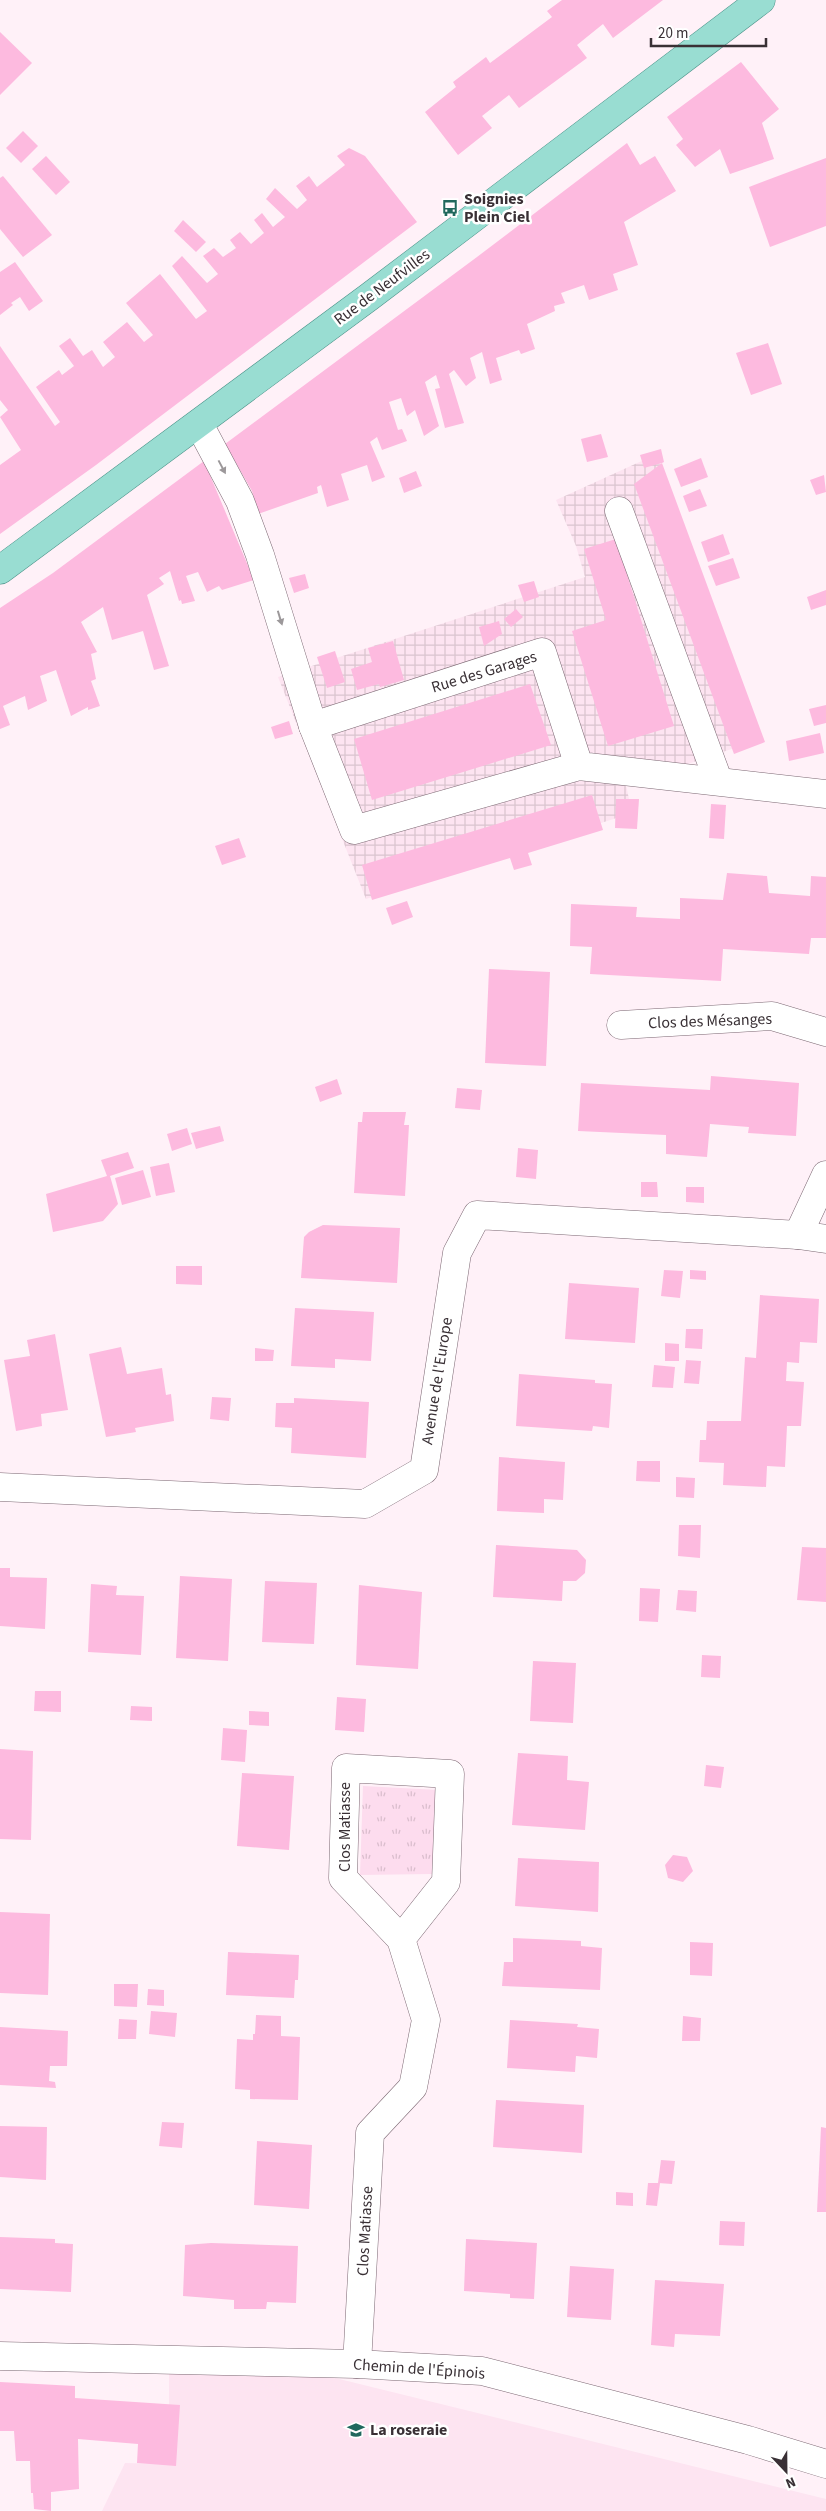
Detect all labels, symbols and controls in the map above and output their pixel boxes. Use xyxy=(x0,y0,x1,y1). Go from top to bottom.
scale bar xyxy=(651,15,766,47)
text: 20 m xyxy=(658,23,688,44)
place label: Soignies Plein Ciel xyxy=(464,188,530,228)
bus stop icon: Soignies Plein Ciel xyxy=(440,198,460,218)
street label: Rue de Neufvilles xyxy=(329,243,435,330)
one-way arrow xyxy=(218,459,226,474)
one-way arrow xyxy=(277,610,284,625)
street label: Rue des Garages xyxy=(429,645,540,699)
street label: Clos des Mésanges xyxy=(648,1008,773,1034)
street label: Avenue de l'Europe xyxy=(416,1316,458,1446)
street label: Clos Matiasse xyxy=(334,1782,356,1872)
street label: Clos Matiasse xyxy=(352,2185,378,2277)
street label: Chemin de l'Épinois xyxy=(352,2353,486,2385)
place label: La roseraie xyxy=(370,2419,447,2441)
school or university icon: La roseraie xyxy=(346,2420,366,2440)
north arrow xyxy=(761,2446,811,2496)
text: N xyxy=(782,2471,799,2493)

